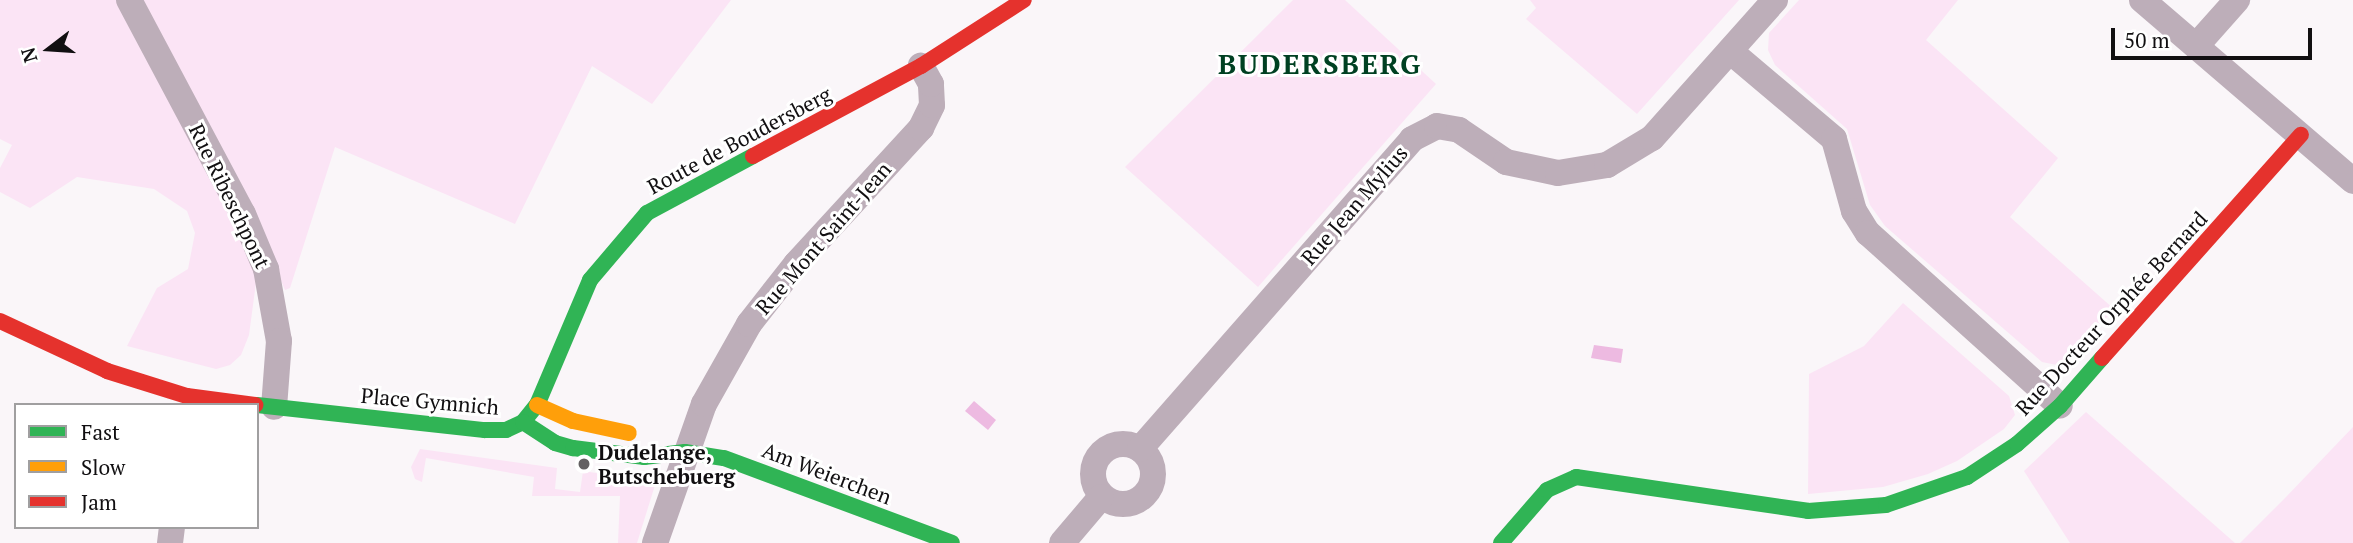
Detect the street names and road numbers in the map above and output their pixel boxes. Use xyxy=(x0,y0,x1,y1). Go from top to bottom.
street label: Route de Boudersberg xyxy=(643,81,835,199)
street label: Rue Ribeschpont xyxy=(184,120,276,272)
street label: Rue Jean Mylius xyxy=(1295,140,1413,270)
street label: Rue Mont Saint-Jean xyxy=(750,157,896,319)
street label: Rue Docteur Orphée Bernard xyxy=(2010,206,2212,420)
street label: Place Gymnich xyxy=(360,382,500,420)
street label: Am Weierchen xyxy=(759,437,895,509)

